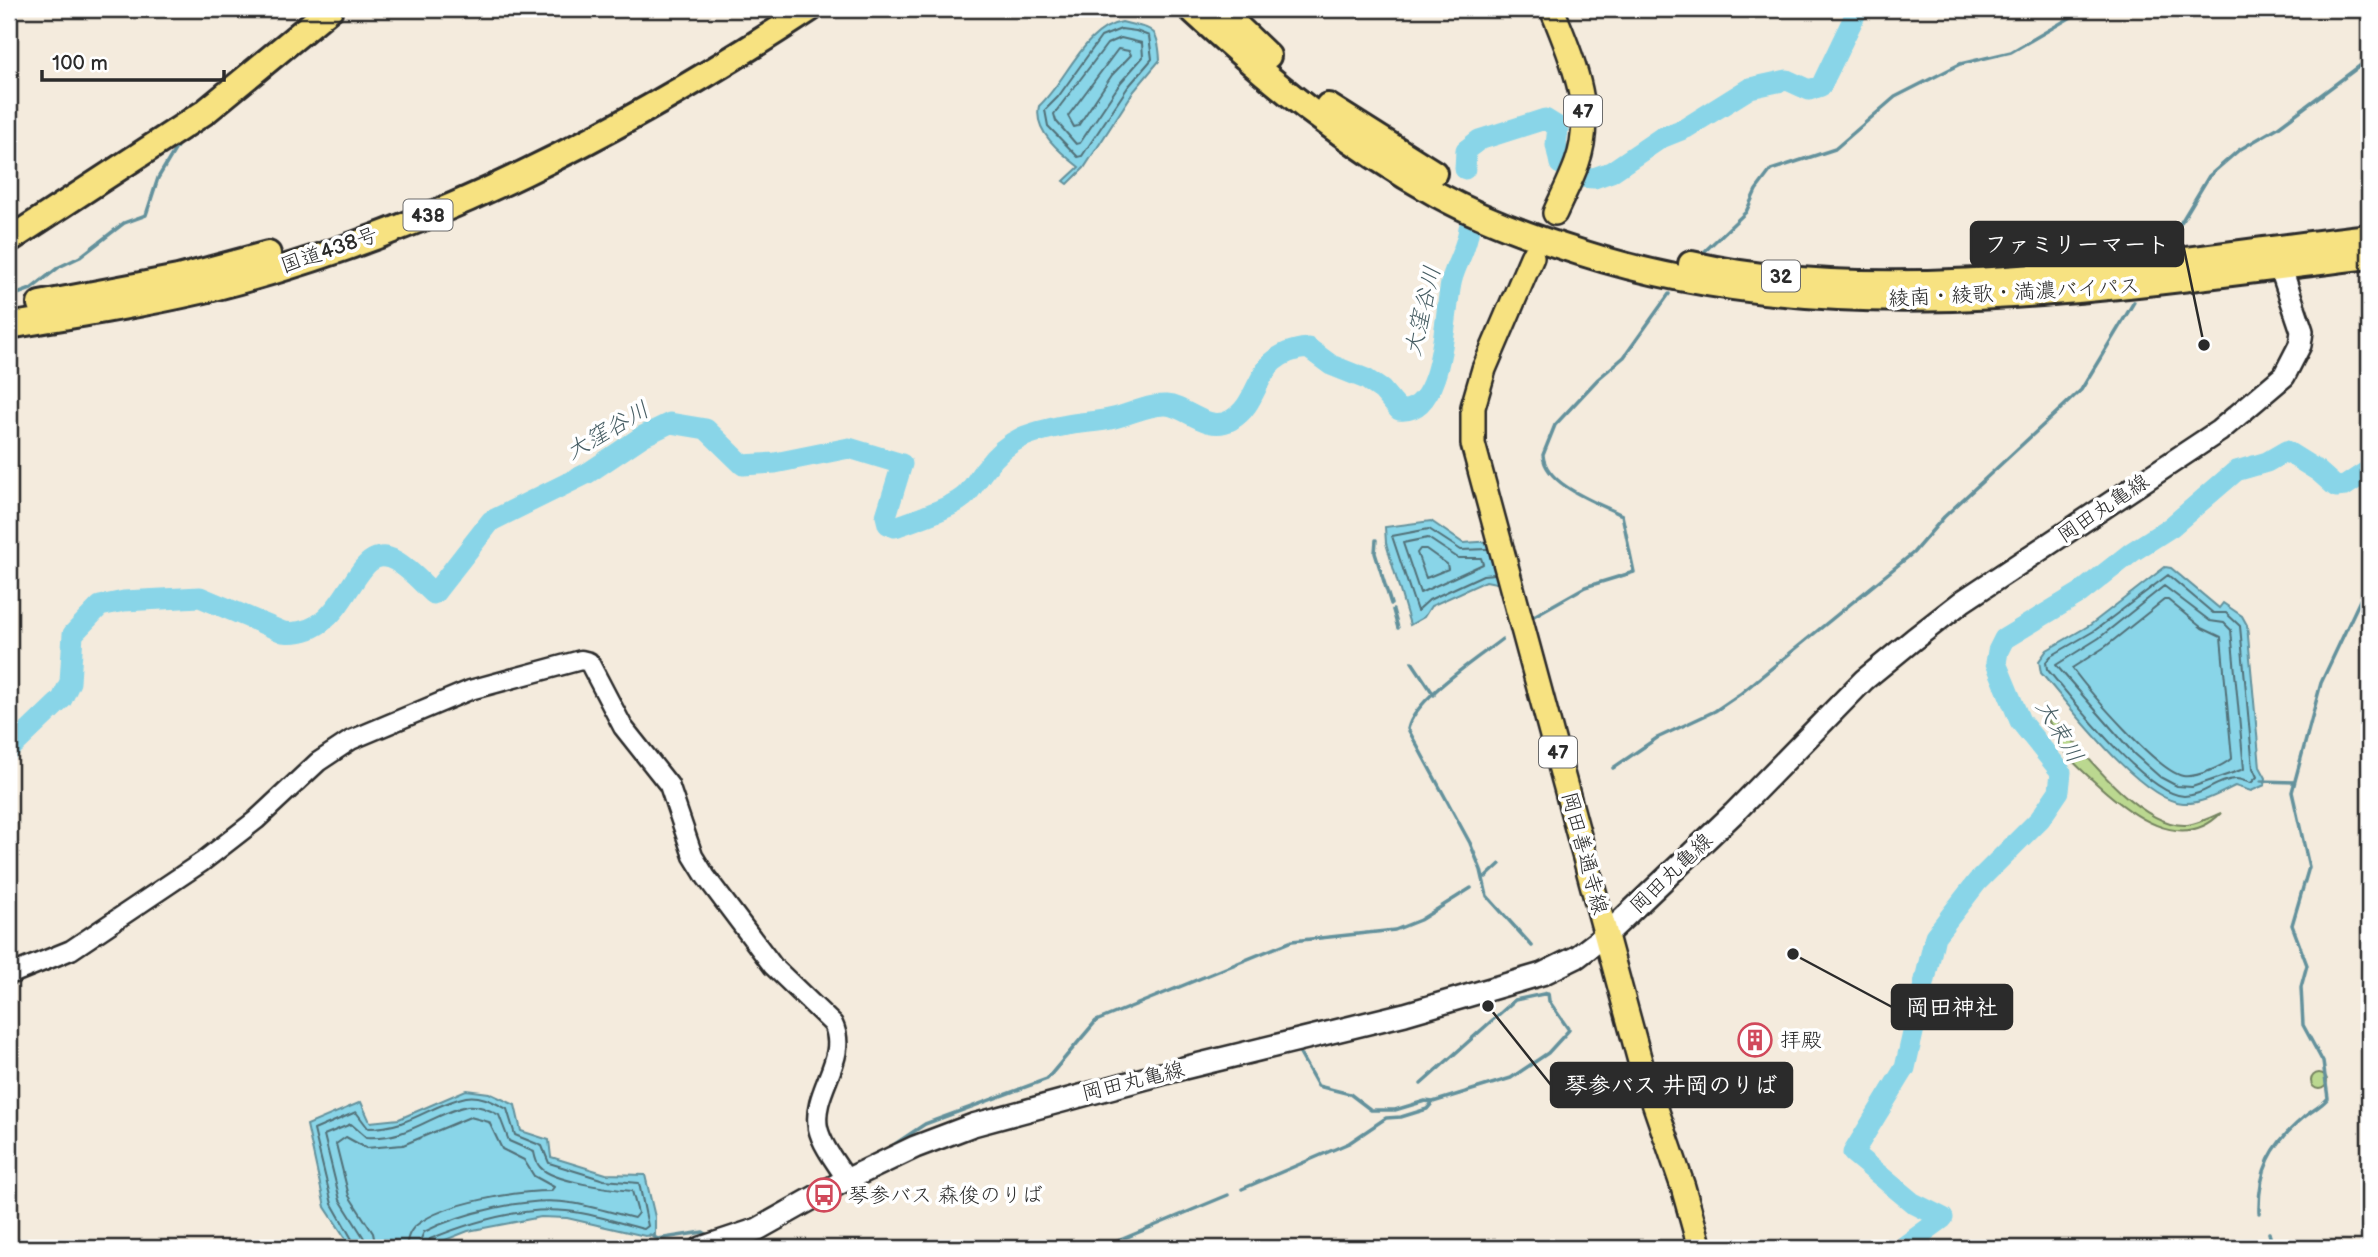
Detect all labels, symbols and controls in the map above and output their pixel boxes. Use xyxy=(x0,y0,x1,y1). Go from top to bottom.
scale bar xyxy=(42,38,224,82)
text: 100 m xyxy=(52,51,108,76)
road number: 47 xyxy=(1564,96,1602,127)
road number: 438 xyxy=(404,200,452,230)
street label: 国道438号 xyxy=(277,222,381,279)
callout: ファミリーマート xyxy=(1971,222,2183,266)
text: ファミリーマート xyxy=(1985,231,2169,259)
road number: 32 xyxy=(1762,260,1800,292)
water label: 大窪谷川 xyxy=(1399,263,1447,359)
street label: 綾南・綾歌・満濃バイパス xyxy=(1888,273,2140,312)
water label: 大窪谷川 xyxy=(561,396,654,466)
street label: 岡田丸亀線 xyxy=(2053,469,2154,548)
water label: 大束川 xyxy=(2029,695,2089,768)
road number: 47 xyxy=(1539,736,1577,768)
street label: 岡田善通寺線 xyxy=(1556,789,1613,917)
street label: 岡田丸亀線 xyxy=(1625,828,1718,919)
callout: 岡田神社 xyxy=(1892,985,2012,1029)
text: 岡田神社 xyxy=(1906,994,1998,1022)
building icon: 拝殿 xyxy=(1736,1021,1774,1059)
place label: 拝殿 xyxy=(1780,1028,1822,1053)
street label: 岡田丸亀線 xyxy=(1079,1057,1187,1106)
callout: 琴参バス 井岡のりば xyxy=(1551,1063,1792,1107)
text: 琴参バス 井岡のりば xyxy=(1564,1072,1778,1100)
bus stop icon: 琴参バス 森俊のりば xyxy=(805,1176,843,1214)
place label: 琴参バス 森俊のりば xyxy=(848,1183,1043,1208)

